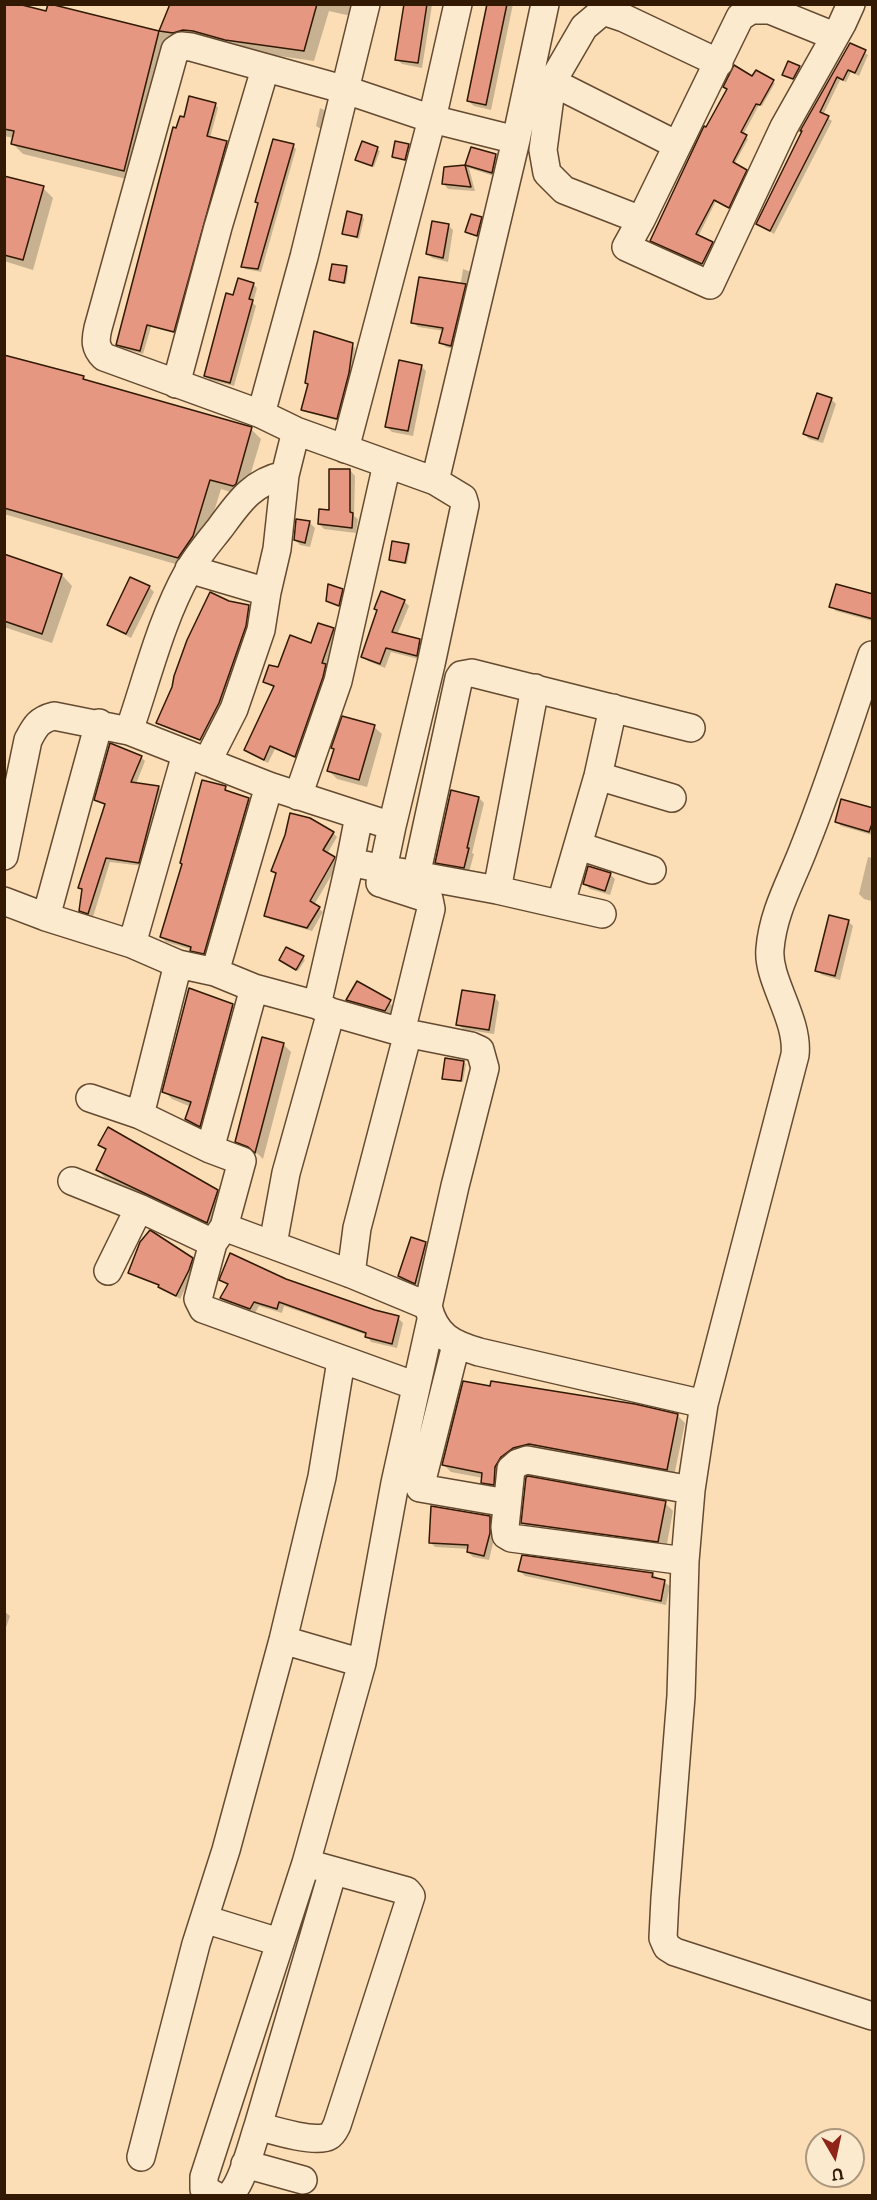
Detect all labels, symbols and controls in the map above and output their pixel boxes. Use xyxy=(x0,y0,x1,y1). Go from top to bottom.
north arrow xyxy=(805,2128,865,2188)
text: U xyxy=(830,2163,845,2185)

